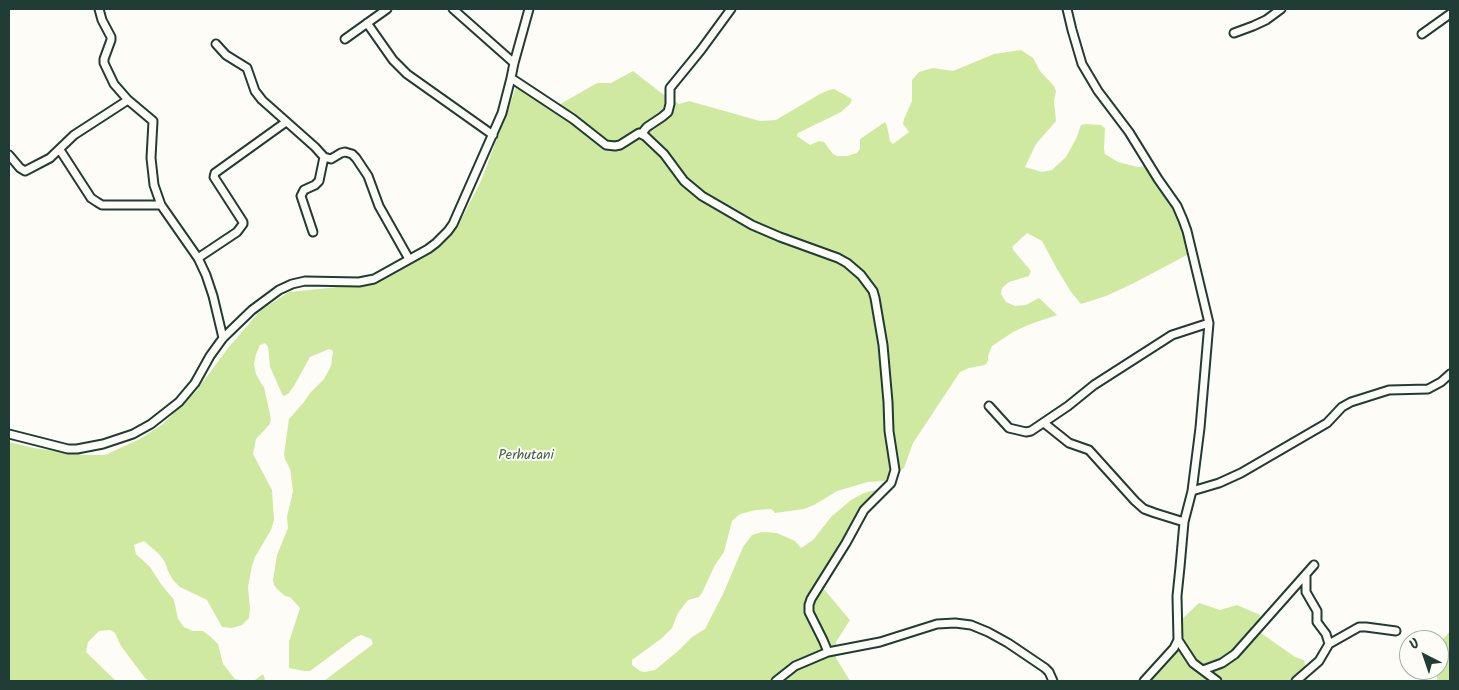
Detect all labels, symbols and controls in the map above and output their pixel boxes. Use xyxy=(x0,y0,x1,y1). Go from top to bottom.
park label: Perhutani xyxy=(498,449,554,465)
north arrow xyxy=(1399,630,1449,680)
text: U xyxy=(1404,633,1425,655)

